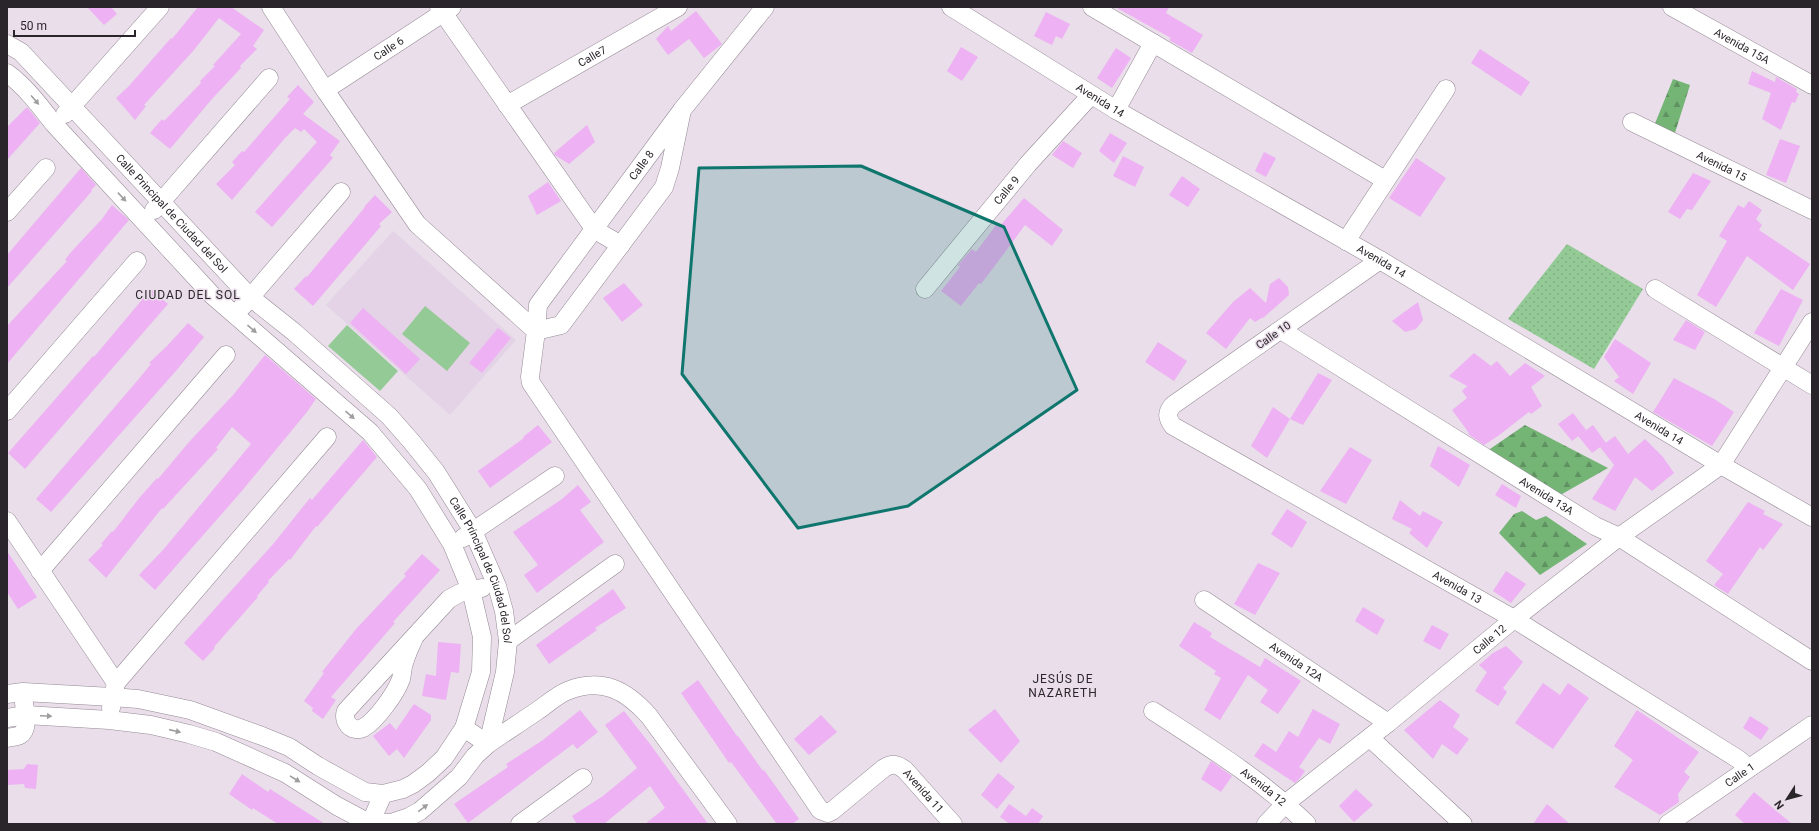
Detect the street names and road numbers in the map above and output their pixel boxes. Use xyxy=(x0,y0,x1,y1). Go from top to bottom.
street label: Avenida 15A xyxy=(1712,26,1772,67)
street label: Calle 6 xyxy=(371,34,406,63)
street label: Calle7 xyxy=(576,43,609,70)
street label: Avenida 14 xyxy=(1074,81,1126,120)
street label: Calle 8 xyxy=(627,148,657,183)
street label: Avenida 15 xyxy=(1694,149,1749,184)
street label: Calle Principal de Ciudad del Sol xyxy=(113,152,230,276)
street label: Calle 9 xyxy=(991,174,1022,208)
street label: Avenida 14 xyxy=(1355,242,1408,281)
street label: Calle 10 xyxy=(1253,319,1293,352)
street label: Avenida 14 xyxy=(1632,409,1686,448)
street label: Avenida 13A xyxy=(1517,474,1576,518)
street label: Calle Principal de Ciudad del Sol xyxy=(446,495,514,644)
street label: Avenida 13 xyxy=(1430,568,1484,606)
street label: Calle 12 xyxy=(1470,622,1509,657)
street label: Avenida 12A xyxy=(1267,640,1326,685)
street label: Calle 1 xyxy=(1723,760,1757,790)
street label: Avenida 12 xyxy=(1238,765,1289,809)
street label: Avenida 11 xyxy=(900,767,946,816)

